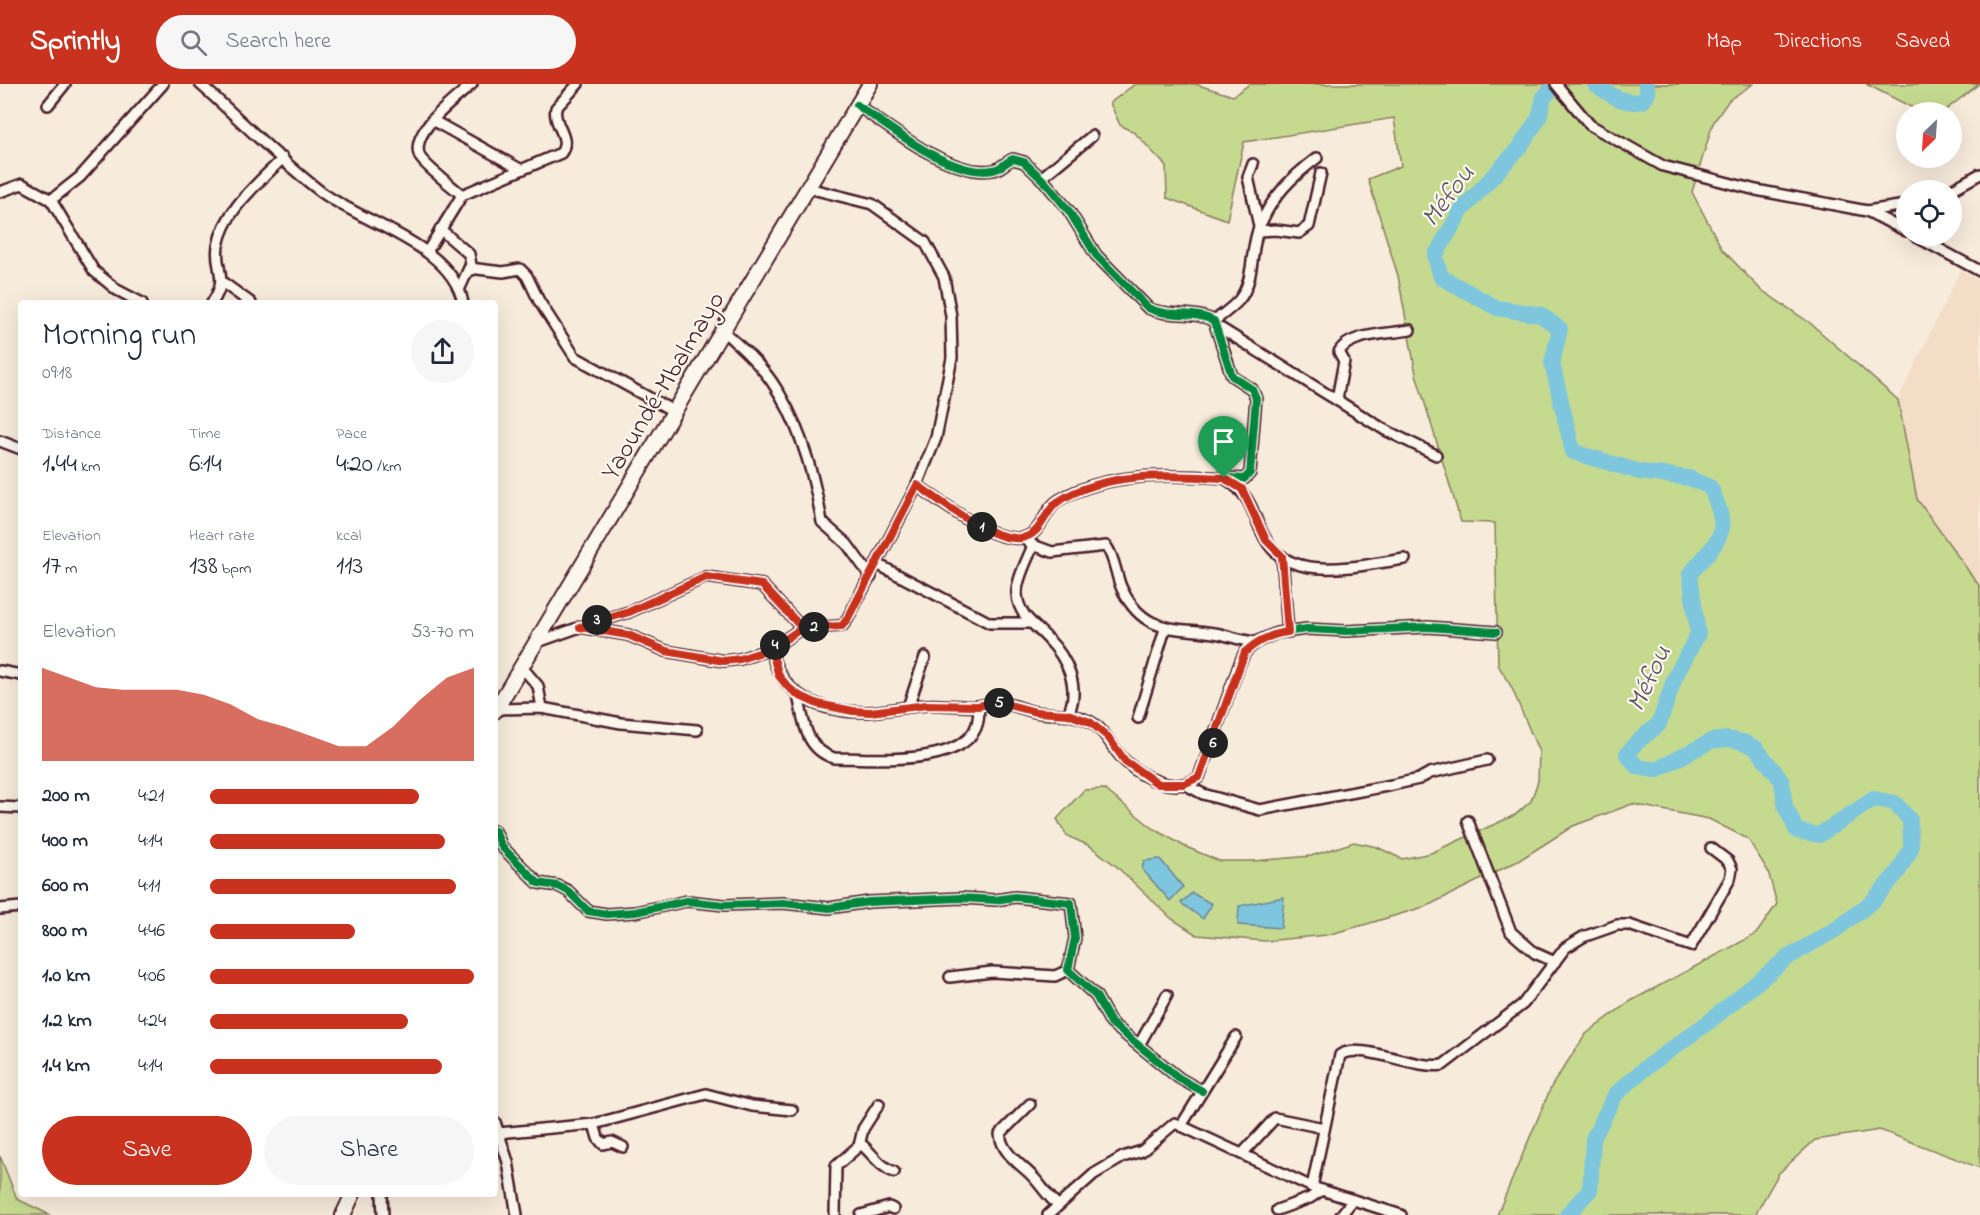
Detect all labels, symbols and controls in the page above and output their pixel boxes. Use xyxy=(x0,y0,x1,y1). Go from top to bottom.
search box xyxy=(156,15,576,69)
text: Sprintly xyxy=(30,22,120,63)
icon: search xyxy=(177,26,210,59)
text: Search here xyxy=(225,26,331,58)
text: Map xyxy=(1706,27,1742,57)
text: Directions xyxy=(1775,27,1862,57)
text: Saved xyxy=(1895,27,1950,57)
north arrow xyxy=(1896,102,1962,168)
map controls xyxy=(1896,102,1962,246)
water label: Méfou xyxy=(1413,157,1485,236)
button: locate xyxy=(1896,180,1962,246)
street label: Yaoundé-Mbalmayo xyxy=(593,285,736,488)
text: Morning run xyxy=(42,312,196,360)
button: share xyxy=(411,320,474,383)
text: 09:18 xyxy=(42,359,72,388)
pin xyxy=(1198,416,1249,478)
text: Distance xyxy=(42,422,101,446)
text: Time xyxy=(189,422,221,446)
text: Pace xyxy=(336,422,367,446)
icon: arrive xyxy=(1207,425,1240,458)
text: 1.44 xyxy=(42,446,77,484)
text: 6:14 xyxy=(189,446,222,484)
text: 4:20 xyxy=(336,446,373,484)
text: km xyxy=(77,455,100,479)
text: /km xyxy=(373,455,401,479)
pin: 1 xyxy=(967,512,997,542)
text: 1 xyxy=(979,515,985,539)
text: Elevation xyxy=(42,524,101,548)
text: Heart rate xyxy=(189,524,255,548)
text: kcal xyxy=(336,524,361,548)
text: 17 xyxy=(42,548,61,586)
text: 138 xyxy=(189,548,218,586)
text: 113 xyxy=(336,548,363,586)
text: m xyxy=(61,557,77,581)
text: bpm xyxy=(218,557,251,581)
pin: 3 xyxy=(582,605,612,635)
text: 3 xyxy=(594,608,600,632)
pin: 2 xyxy=(799,612,829,642)
text: 2 xyxy=(810,615,818,639)
text: Elevation xyxy=(42,618,116,647)
text: 53–70 m xyxy=(411,618,474,647)
pin: 4 xyxy=(760,630,790,660)
text: 4 xyxy=(772,633,778,657)
water label: Méfou xyxy=(1618,640,1682,718)
pin: 5 xyxy=(984,688,1014,718)
text: 5 xyxy=(994,691,1004,715)
pin: 6 xyxy=(1198,728,1228,758)
text: 6 xyxy=(1209,731,1217,755)
text: 200 m xyxy=(42,782,90,811)
text: 4:21 xyxy=(138,782,164,811)
text: 400 m xyxy=(42,827,88,856)
text: 4:14 xyxy=(138,827,163,856)
text: 600 m xyxy=(42,872,89,901)
text: 4:11 xyxy=(138,872,161,901)
text: 800 m xyxy=(42,917,87,946)
text: 4:46 xyxy=(138,917,165,946)
text: 1.0 km xyxy=(42,962,90,991)
text: 4:06 xyxy=(138,962,165,991)
text: 1.2 km xyxy=(42,1007,92,1036)
text: 4:24 xyxy=(138,1007,166,1036)
text: 1.4 km xyxy=(42,1052,90,1081)
text: 4:14 xyxy=(138,1052,163,1081)
button: Save xyxy=(42,1116,252,1185)
button: Share xyxy=(264,1116,474,1185)

